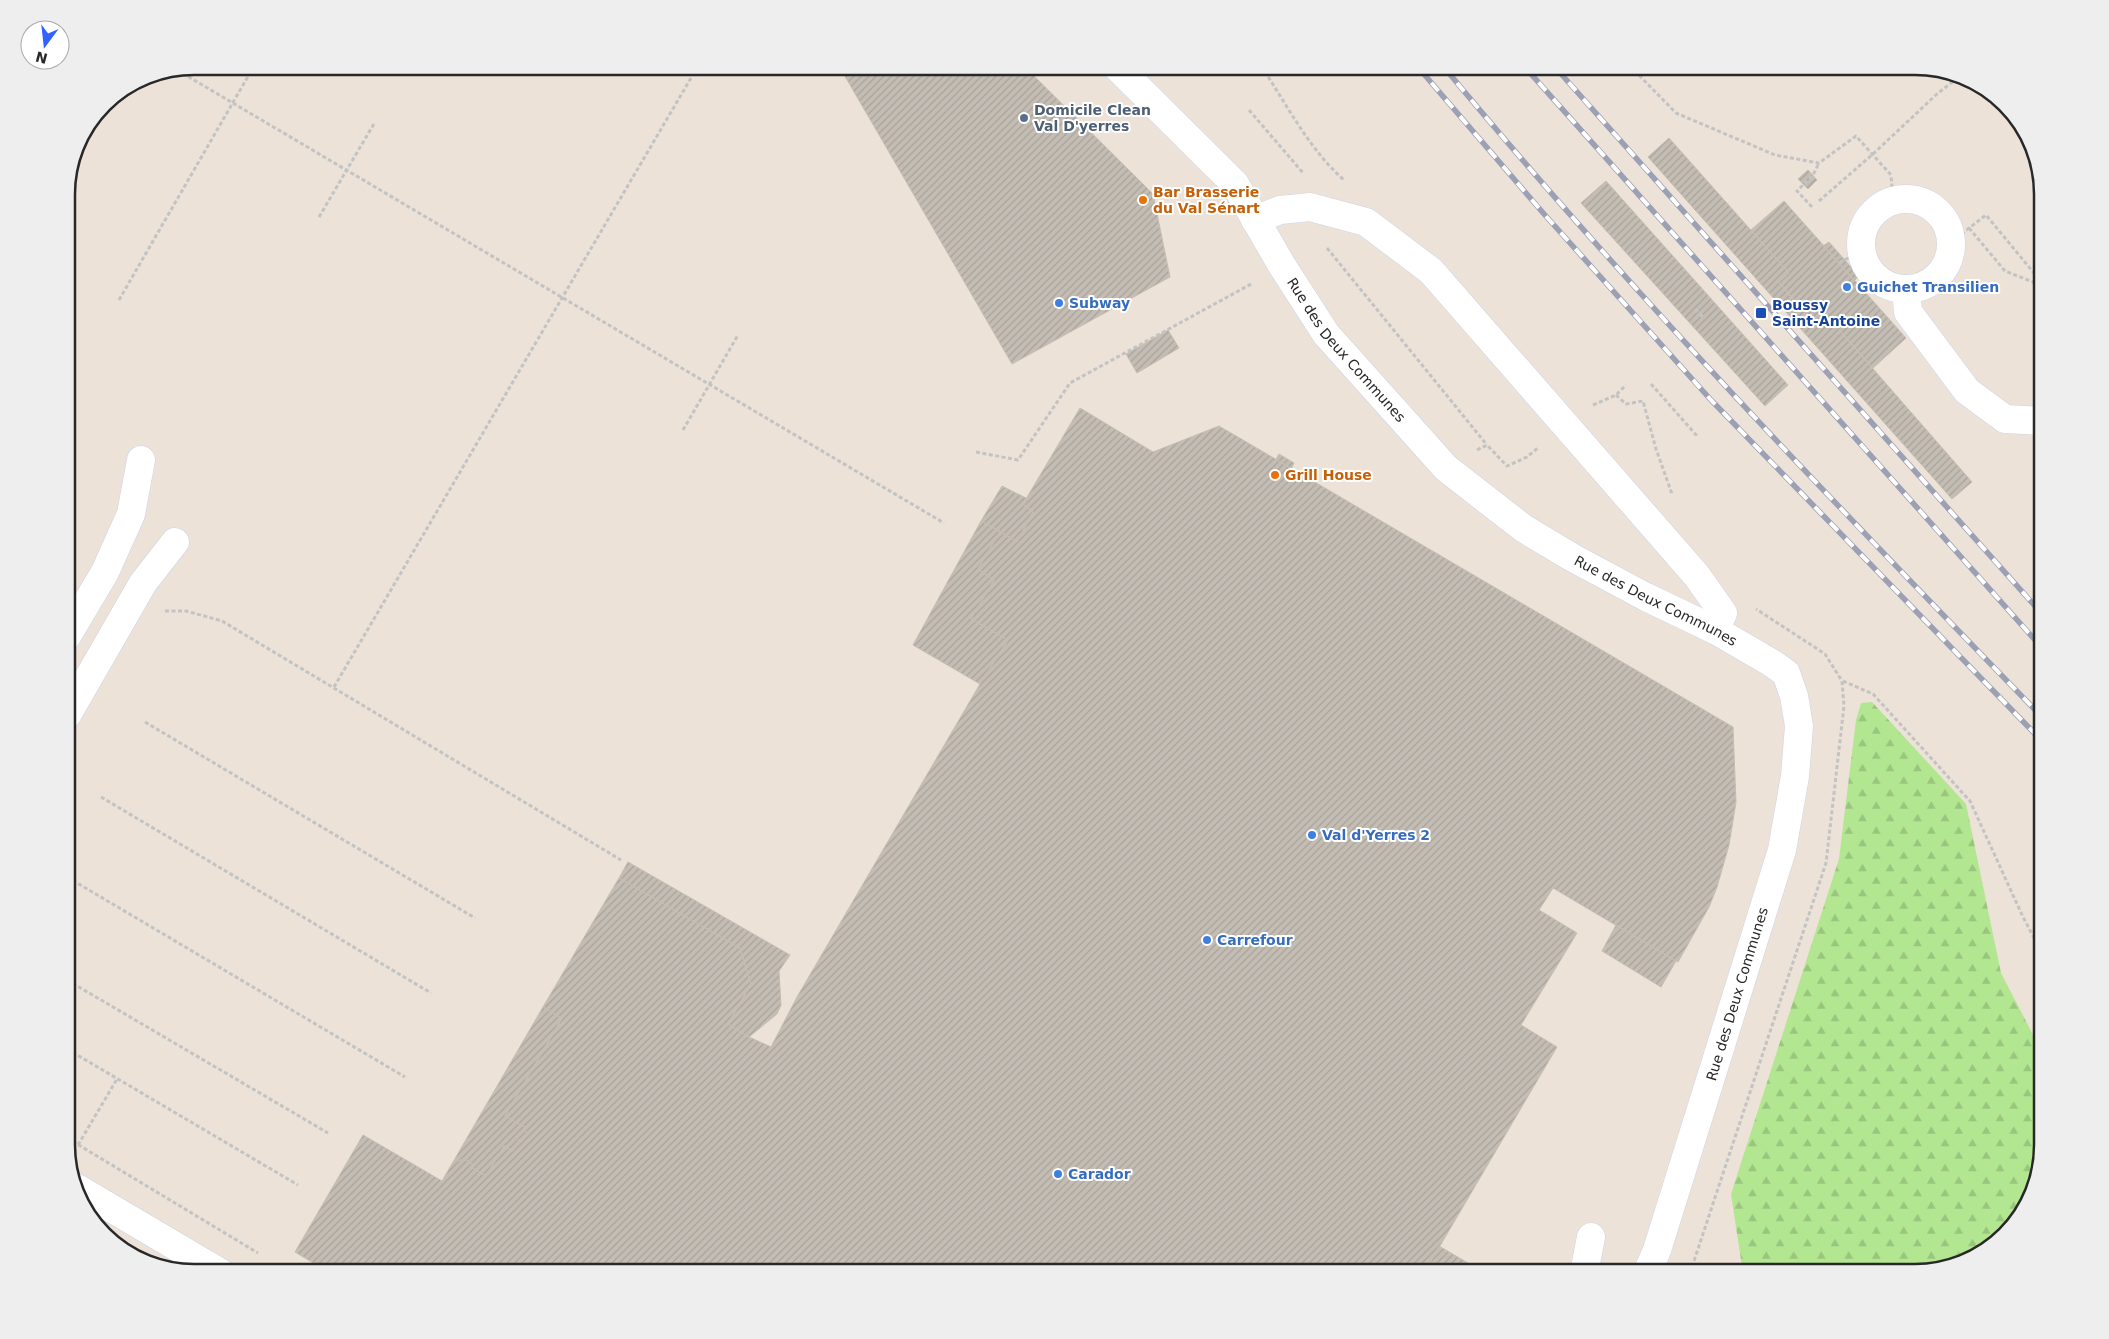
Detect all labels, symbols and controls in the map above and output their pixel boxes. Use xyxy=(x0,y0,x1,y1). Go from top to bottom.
north arrow xyxy=(20,20,70,70)
text: N xyxy=(34,48,49,67)
place label: Domicile Clean Val D'yerres xyxy=(1034,102,1151,134)
marker: Domicile Clean Val D'yerres xyxy=(1018,112,1030,124)
place label: Bar Brasserie du Val Sénart xyxy=(1153,184,1260,216)
marker: Bar Brasserie du Val Sénart xyxy=(1137,194,1149,206)
street label: Rue des Deux Communes xyxy=(1284,275,1409,425)
place label: Guichet Transilien xyxy=(1857,279,1999,295)
marker: Guichet Transilien xyxy=(1841,281,1853,293)
place label: Subway xyxy=(1069,295,1130,311)
marker: Subway xyxy=(1053,297,1065,309)
place label: Boussy Saint-Antoine xyxy=(1772,297,1880,329)
marker: Boussy Saint-Antoine xyxy=(1754,306,1768,320)
place label: Grill House xyxy=(1285,467,1372,483)
marker: Grill House xyxy=(1269,469,1281,481)
street label: Rue des Deux Communes xyxy=(1572,552,1740,649)
place label: Val d'Yerres 2 xyxy=(1322,827,1430,843)
marker: Val d'Yerres 2 xyxy=(1306,829,1318,841)
street label: Rue des Deux Communes xyxy=(1703,905,1771,1083)
place label: Carrefour xyxy=(1217,932,1293,948)
marker: Carrefour xyxy=(1201,934,1213,946)
place label: Carador xyxy=(1068,1166,1131,1182)
marker: Carador xyxy=(1052,1168,1064,1180)

